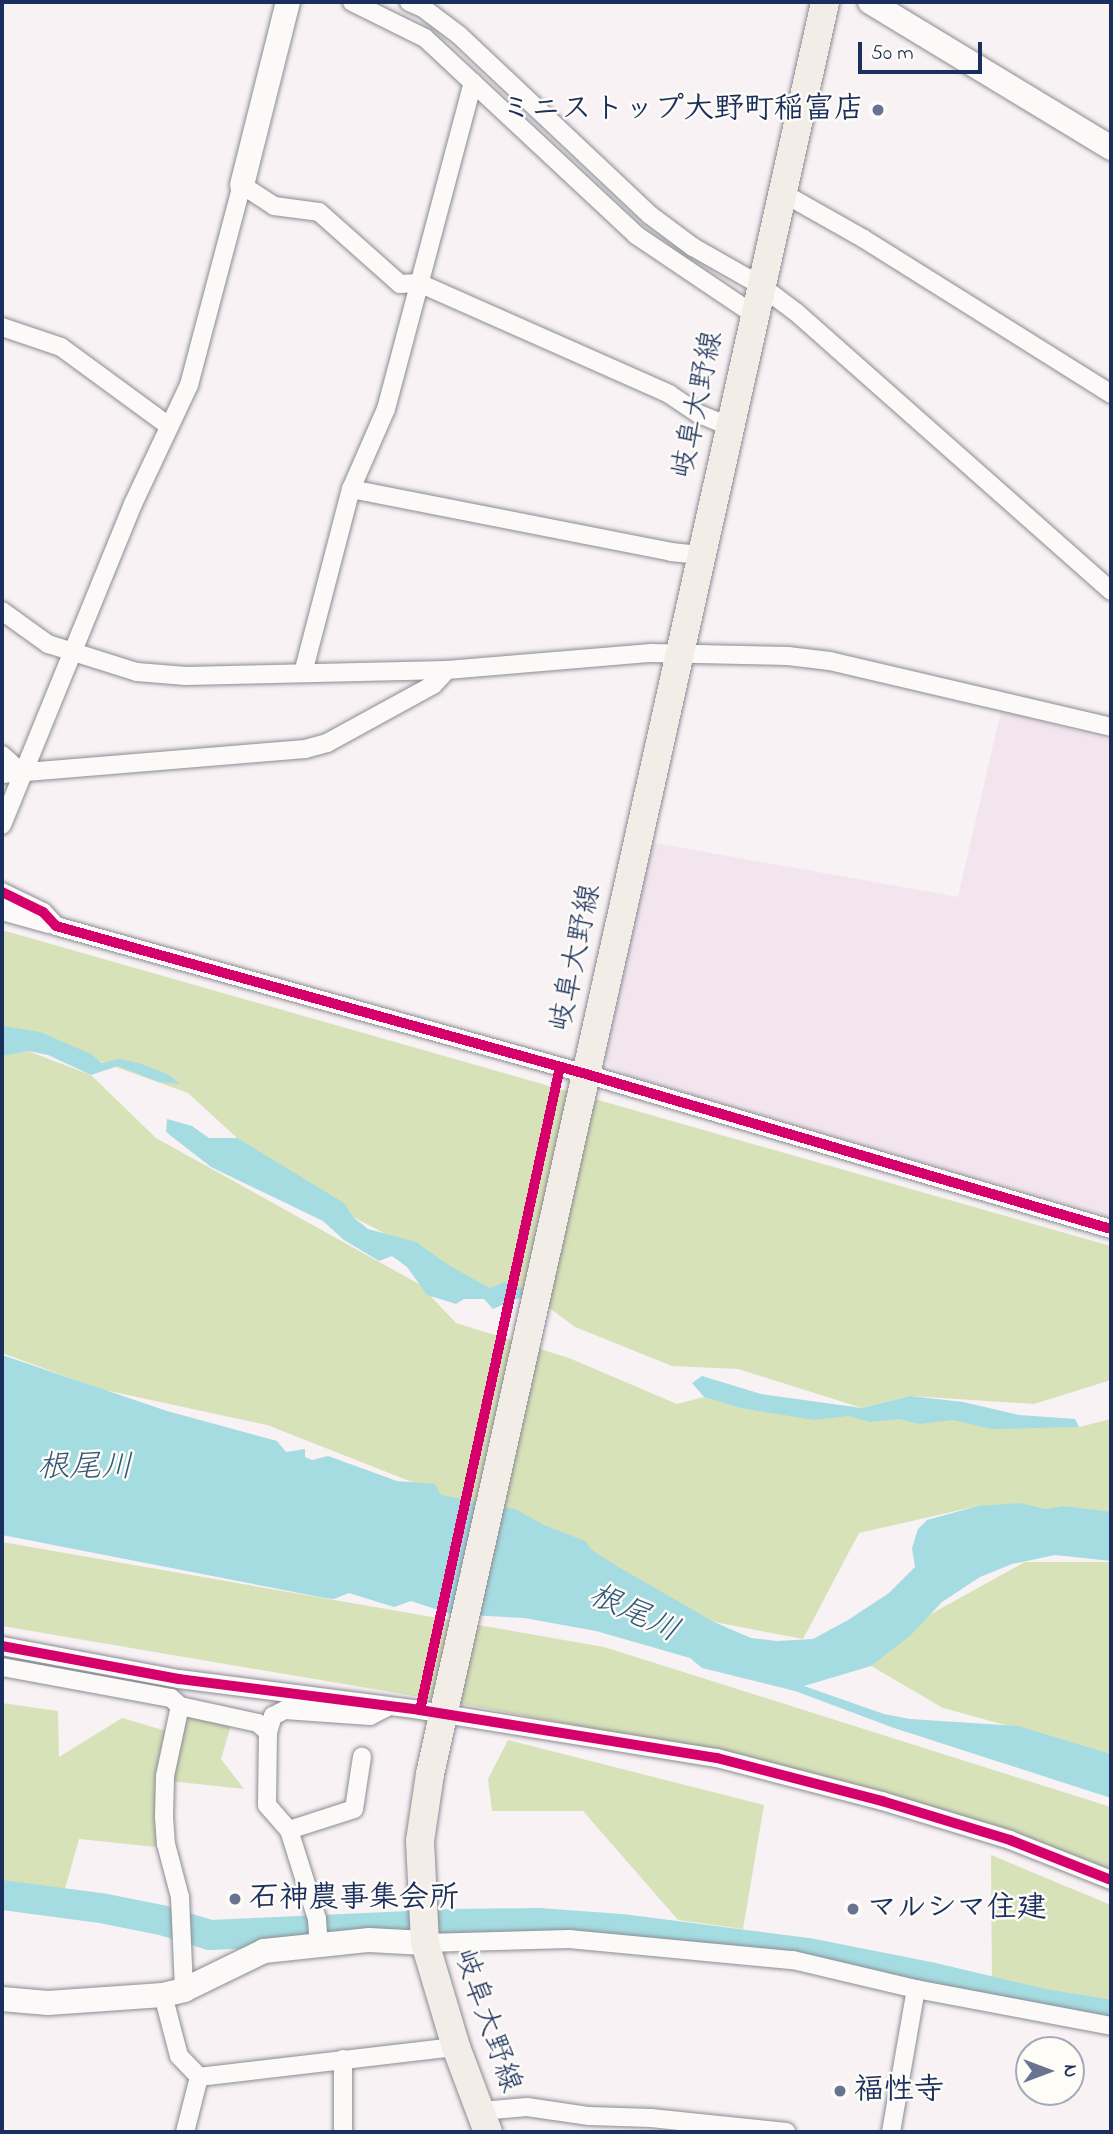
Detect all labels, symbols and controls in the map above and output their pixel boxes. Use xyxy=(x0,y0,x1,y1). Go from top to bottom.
scale bar xyxy=(861,28,985,72)
text: 50 m xyxy=(871,39,914,69)
place label: ミニストップ大野町稲富店 xyxy=(504,92,864,128)
marker: ミニストップ大野町稲富店 xyxy=(870,102,886,118)
street label: 岐阜大野線 xyxy=(666,328,732,482)
street label: 岐阜大野線 xyxy=(544,881,610,1035)
water label: 根尾川 xyxy=(37,1450,133,1488)
water label: 根尾川 xyxy=(581,1577,685,1653)
place label: 石神農事集会所 xyxy=(249,1881,459,1917)
marker: 石神農事集会所 xyxy=(227,1891,243,1907)
place label: マルシマ住建 xyxy=(867,1891,1047,1927)
marker: マルシマ住建 xyxy=(845,1901,861,1917)
street label: 岐阜大野線 xyxy=(445,1944,527,2098)
north arrow xyxy=(1015,2036,1085,2106)
text: N xyxy=(1056,2065,1083,2077)
place label: 福性寺 xyxy=(854,2073,944,2109)
marker: 福性寺 xyxy=(832,2083,848,2099)

